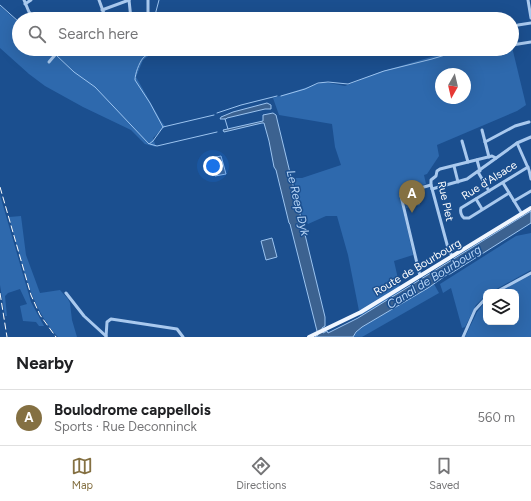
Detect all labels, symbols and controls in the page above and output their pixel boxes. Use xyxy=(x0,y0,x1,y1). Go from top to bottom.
search box xyxy=(12,12,519,56)
icon: search xyxy=(26,23,48,45)
text: Search here xyxy=(58,25,138,43)
north arrow xyxy=(435,68,471,104)
your location xyxy=(203,156,223,176)
street label: Rue d'Alsace xyxy=(459,158,519,203)
water label: Le Reep Dyk xyxy=(284,169,313,238)
pin: A xyxy=(399,180,425,213)
street label: Rue Plet xyxy=(435,180,456,222)
street label: Route de Bourbourg xyxy=(371,236,463,299)
water label: Canal de Bourbourg xyxy=(384,242,484,312)
map controls xyxy=(483,289,519,325)
button: layers xyxy=(483,289,519,325)
text: Nearby xyxy=(16,353,74,373)
text: Boulodrome cappellois xyxy=(54,401,211,419)
text: A xyxy=(24,410,34,425)
text: 560 m xyxy=(478,410,515,425)
text: Sports · Rue Deconninck xyxy=(54,419,197,434)
tab: Map xyxy=(71,455,93,492)
tab: Directions xyxy=(236,455,286,492)
tab: Saved xyxy=(429,455,460,492)

